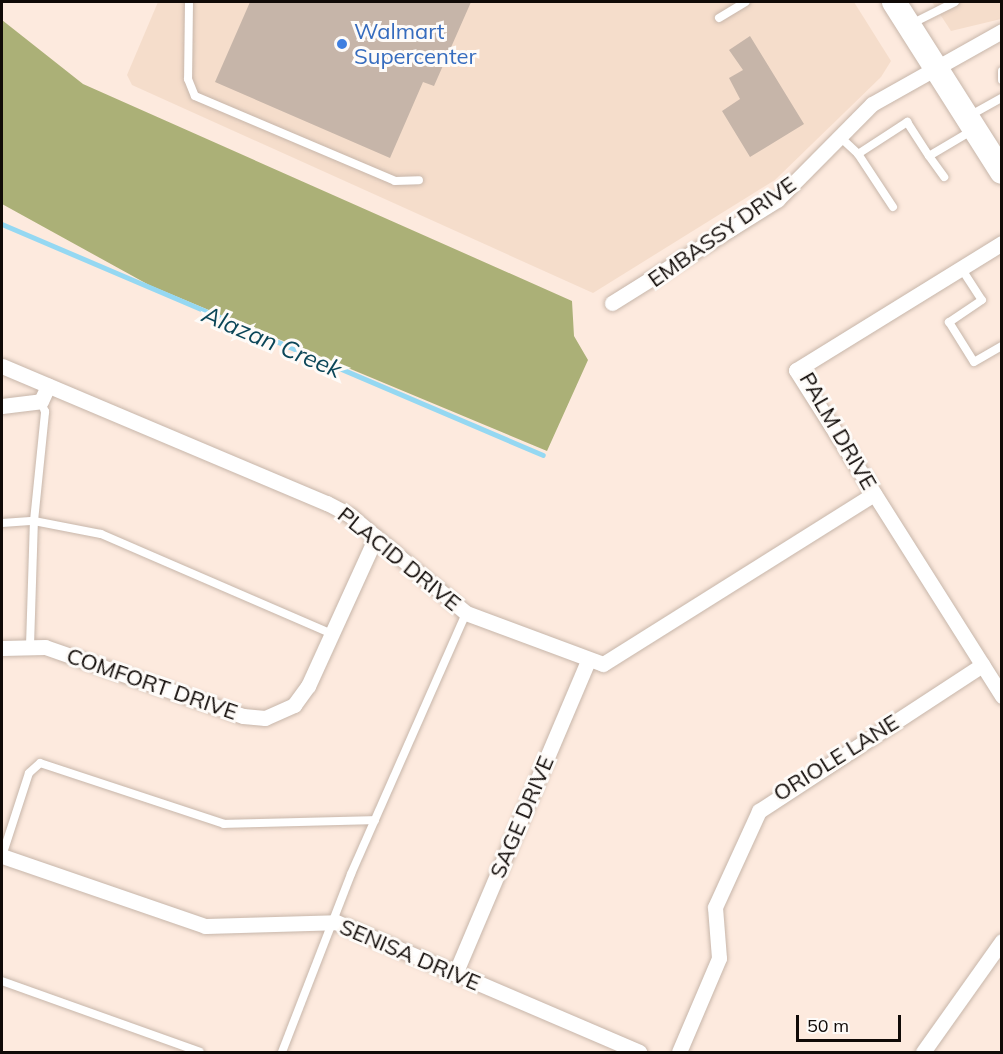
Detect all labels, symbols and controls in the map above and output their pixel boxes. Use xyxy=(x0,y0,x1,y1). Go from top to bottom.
place label: Walmart Supercenter xyxy=(354,18,476,70)
marker: Walmart Supercenter xyxy=(335,37,349,51)
street label: EMBASSY DRIVE xyxy=(643,171,801,293)
water label: Alazan Creek xyxy=(198,300,346,384)
street label: PALM DRIVE xyxy=(794,368,882,494)
street label: PLACID DRIVE xyxy=(332,501,466,617)
street label: COMFORT DRIVE xyxy=(63,642,241,726)
street label: ORIOLE LANE xyxy=(769,709,903,807)
street label: SAGE DRIVE xyxy=(484,752,560,882)
street label: SENISA DRIVE xyxy=(336,914,484,996)
scale bar xyxy=(799,1003,904,1041)
text: 50 m xyxy=(807,1014,849,1037)

